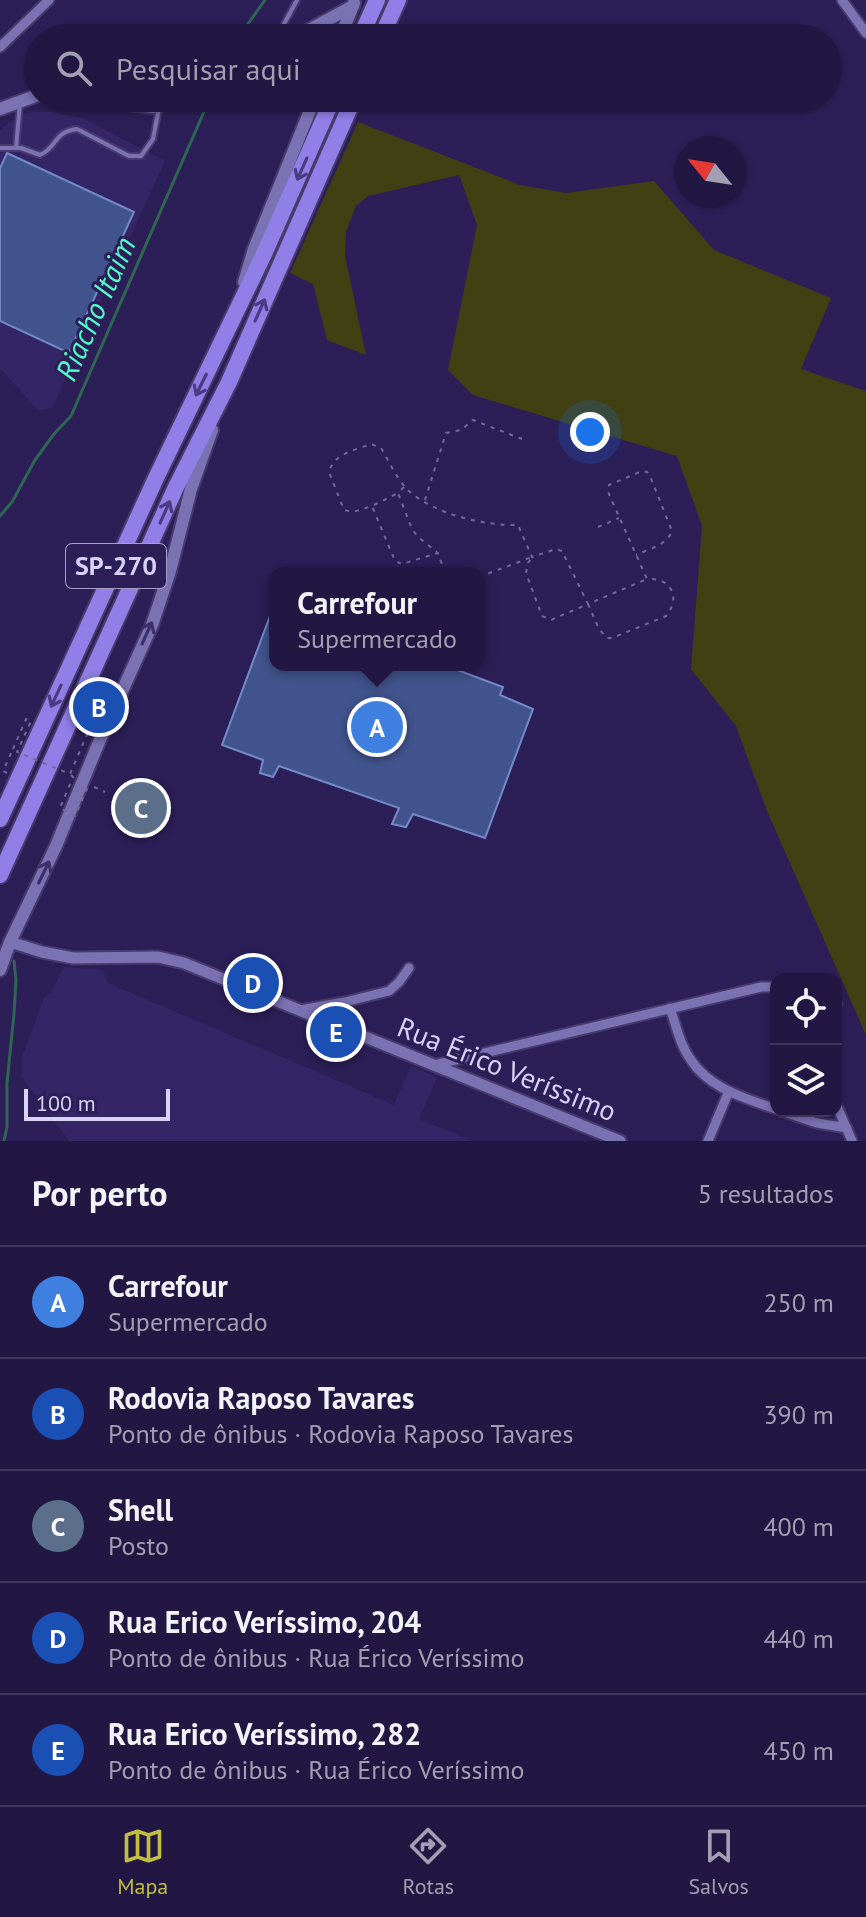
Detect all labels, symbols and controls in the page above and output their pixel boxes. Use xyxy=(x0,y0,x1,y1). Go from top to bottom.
search box xyxy=(24,24,842,112)
icon: search xyxy=(52,46,96,90)
text: Pesquisar aqui xyxy=(116,49,301,88)
north arrow xyxy=(674,136,746,208)
one-way arrow xyxy=(293,156,308,181)
water label: Riacho Itaim xyxy=(46,230,144,386)
one-way arrow xyxy=(253,299,268,323)
one-way arrow xyxy=(193,372,208,396)
your location xyxy=(570,412,610,452)
one-way arrow xyxy=(158,500,173,524)
road number: SP-270 xyxy=(66,544,166,588)
popup xyxy=(269,567,485,671)
text: Carrefour xyxy=(297,583,417,622)
one-way arrow xyxy=(140,622,155,646)
text: Supermercado xyxy=(297,622,457,655)
pin: B xyxy=(73,677,125,737)
one-way arrow xyxy=(48,684,63,708)
pin: A xyxy=(351,697,403,757)
pin: C xyxy=(115,778,167,838)
one-way arrow xyxy=(37,860,52,884)
pin: D xyxy=(227,953,279,1013)
map controls xyxy=(770,973,842,1117)
button: locate xyxy=(770,973,842,1045)
pin: E xyxy=(310,1002,362,1062)
street label: Rua Érico Veríssimo xyxy=(392,1008,622,1129)
button: layers xyxy=(770,1045,842,1117)
scale bar xyxy=(24,1085,170,1121)
text: 100 m xyxy=(36,1089,96,1117)
text: Por perto xyxy=(32,1171,168,1215)
text: 5 resultados xyxy=(698,1177,834,1210)
text: Carrefour xyxy=(108,1266,228,1305)
text: A xyxy=(50,1286,66,1319)
text: 250 m xyxy=(763,1286,834,1319)
text: Supermercado xyxy=(108,1305,268,1338)
text: Rodovia Raposo Tavares xyxy=(108,1378,414,1417)
text: B xyxy=(50,1398,66,1431)
text: 390 m xyxy=(763,1398,834,1431)
text: Ponto de ônibus · Rodovia Raposo Tavares xyxy=(108,1417,574,1450)
text: Shell xyxy=(108,1490,173,1529)
text: C xyxy=(51,1510,65,1543)
text: 400 m xyxy=(763,1510,834,1543)
text: Posto xyxy=(108,1529,169,1562)
text: Rua Erico Veríssimo, 204 xyxy=(108,1602,421,1641)
text: D xyxy=(50,1622,66,1655)
text: 440 m xyxy=(763,1622,834,1655)
text: Ponto de ônibus · Rua Érico Veríssimo xyxy=(108,1641,524,1674)
text: Rua Erico Veríssimo, 282 xyxy=(108,1714,421,1753)
text: E xyxy=(51,1734,65,1767)
text: 450 m xyxy=(763,1734,834,1767)
text: Ponto de ônibus · Rua Érico Veríssimo xyxy=(108,1753,524,1786)
tab: Mapa xyxy=(117,1824,168,1900)
tab: Rotas xyxy=(403,1824,454,1900)
tab: Salvos xyxy=(688,1824,749,1900)

